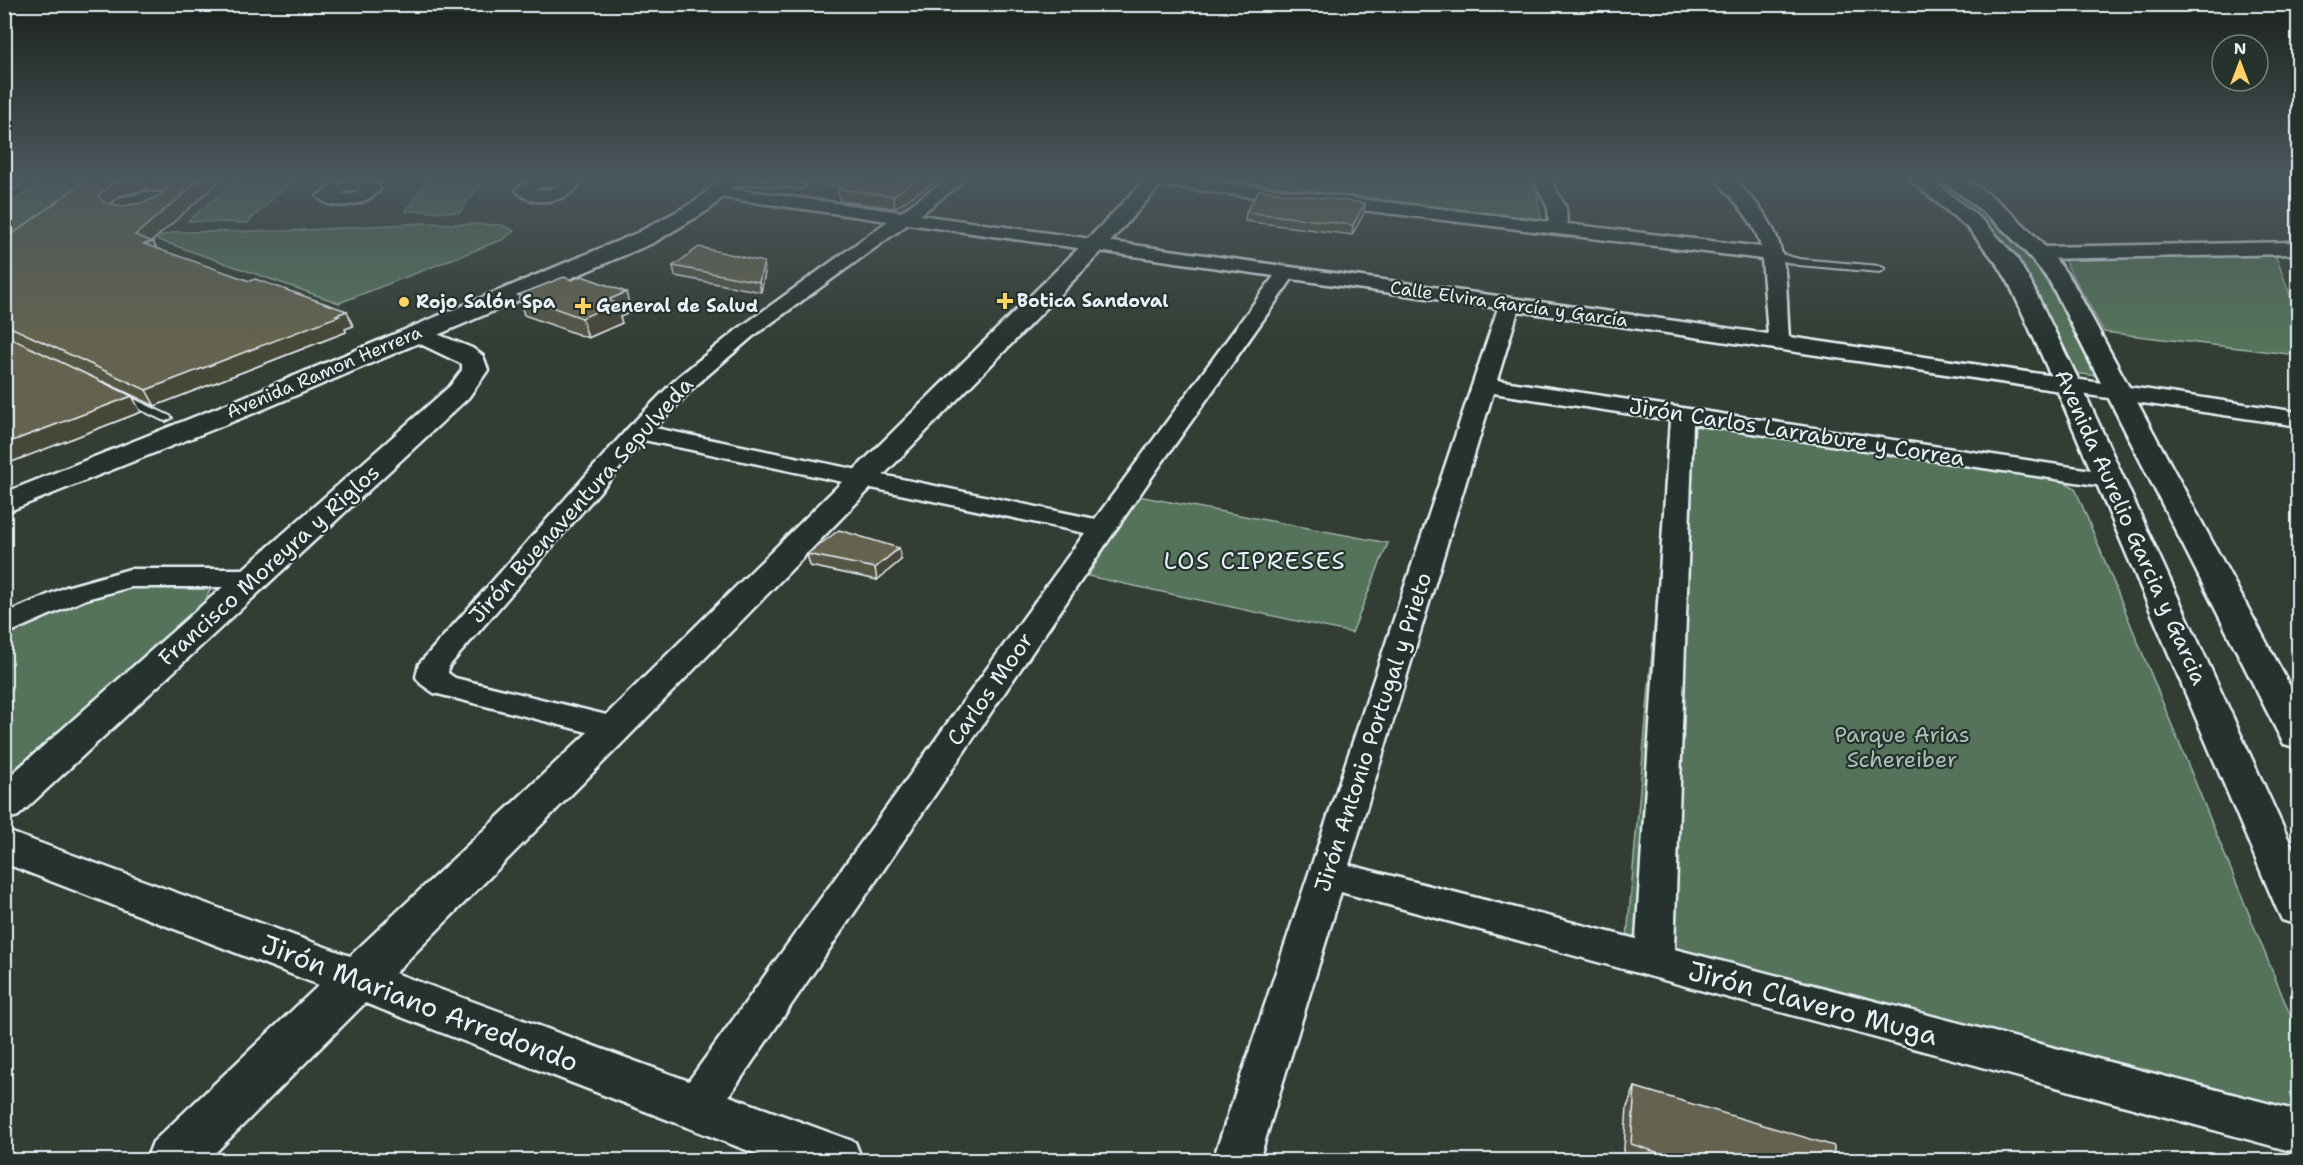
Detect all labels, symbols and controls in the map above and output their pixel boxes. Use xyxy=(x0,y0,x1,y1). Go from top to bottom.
north arrow xyxy=(2210,33,2270,93)
text: N xyxy=(2234,38,2246,59)
street label: Calle Elvira García y García xyxy=(1389,275,1629,333)
place label: Botica Sandoval xyxy=(1017,289,1169,313)
place label: Rojo Salón Spa xyxy=(416,290,556,314)
place label: General de Salud xyxy=(596,294,758,318)
marker: Botica Sandoval xyxy=(998,294,1012,308)
marker: Rojo Salón Spa xyxy=(397,295,411,309)
marker: General de Salud xyxy=(574,297,592,315)
street label: Avenida Ramon Herrera xyxy=(223,320,425,424)
street label: Avenida Aurelio Garcia y Garcia xyxy=(2048,365,2214,690)
street label: Jirón Buenaventura Sepulveda xyxy=(462,370,700,629)
street label: Jirón Carlos Larrabure y Correa xyxy=(1627,391,1967,473)
street label: Francisco Moreyra y Riglos xyxy=(152,458,386,672)
district label: LOS CIPRESES xyxy=(1164,545,1346,577)
street label: Jirón Antonio Portugal y Prieto xyxy=(1308,569,1438,895)
street label: Carlos Moor xyxy=(940,627,1040,751)
park label: Parque Arias Schereiber xyxy=(1834,720,1970,774)
street label: Jirón Mariano Arredondo xyxy=(256,925,584,1081)
street label: Jirón Clavero Muga xyxy=(1684,952,1942,1054)

